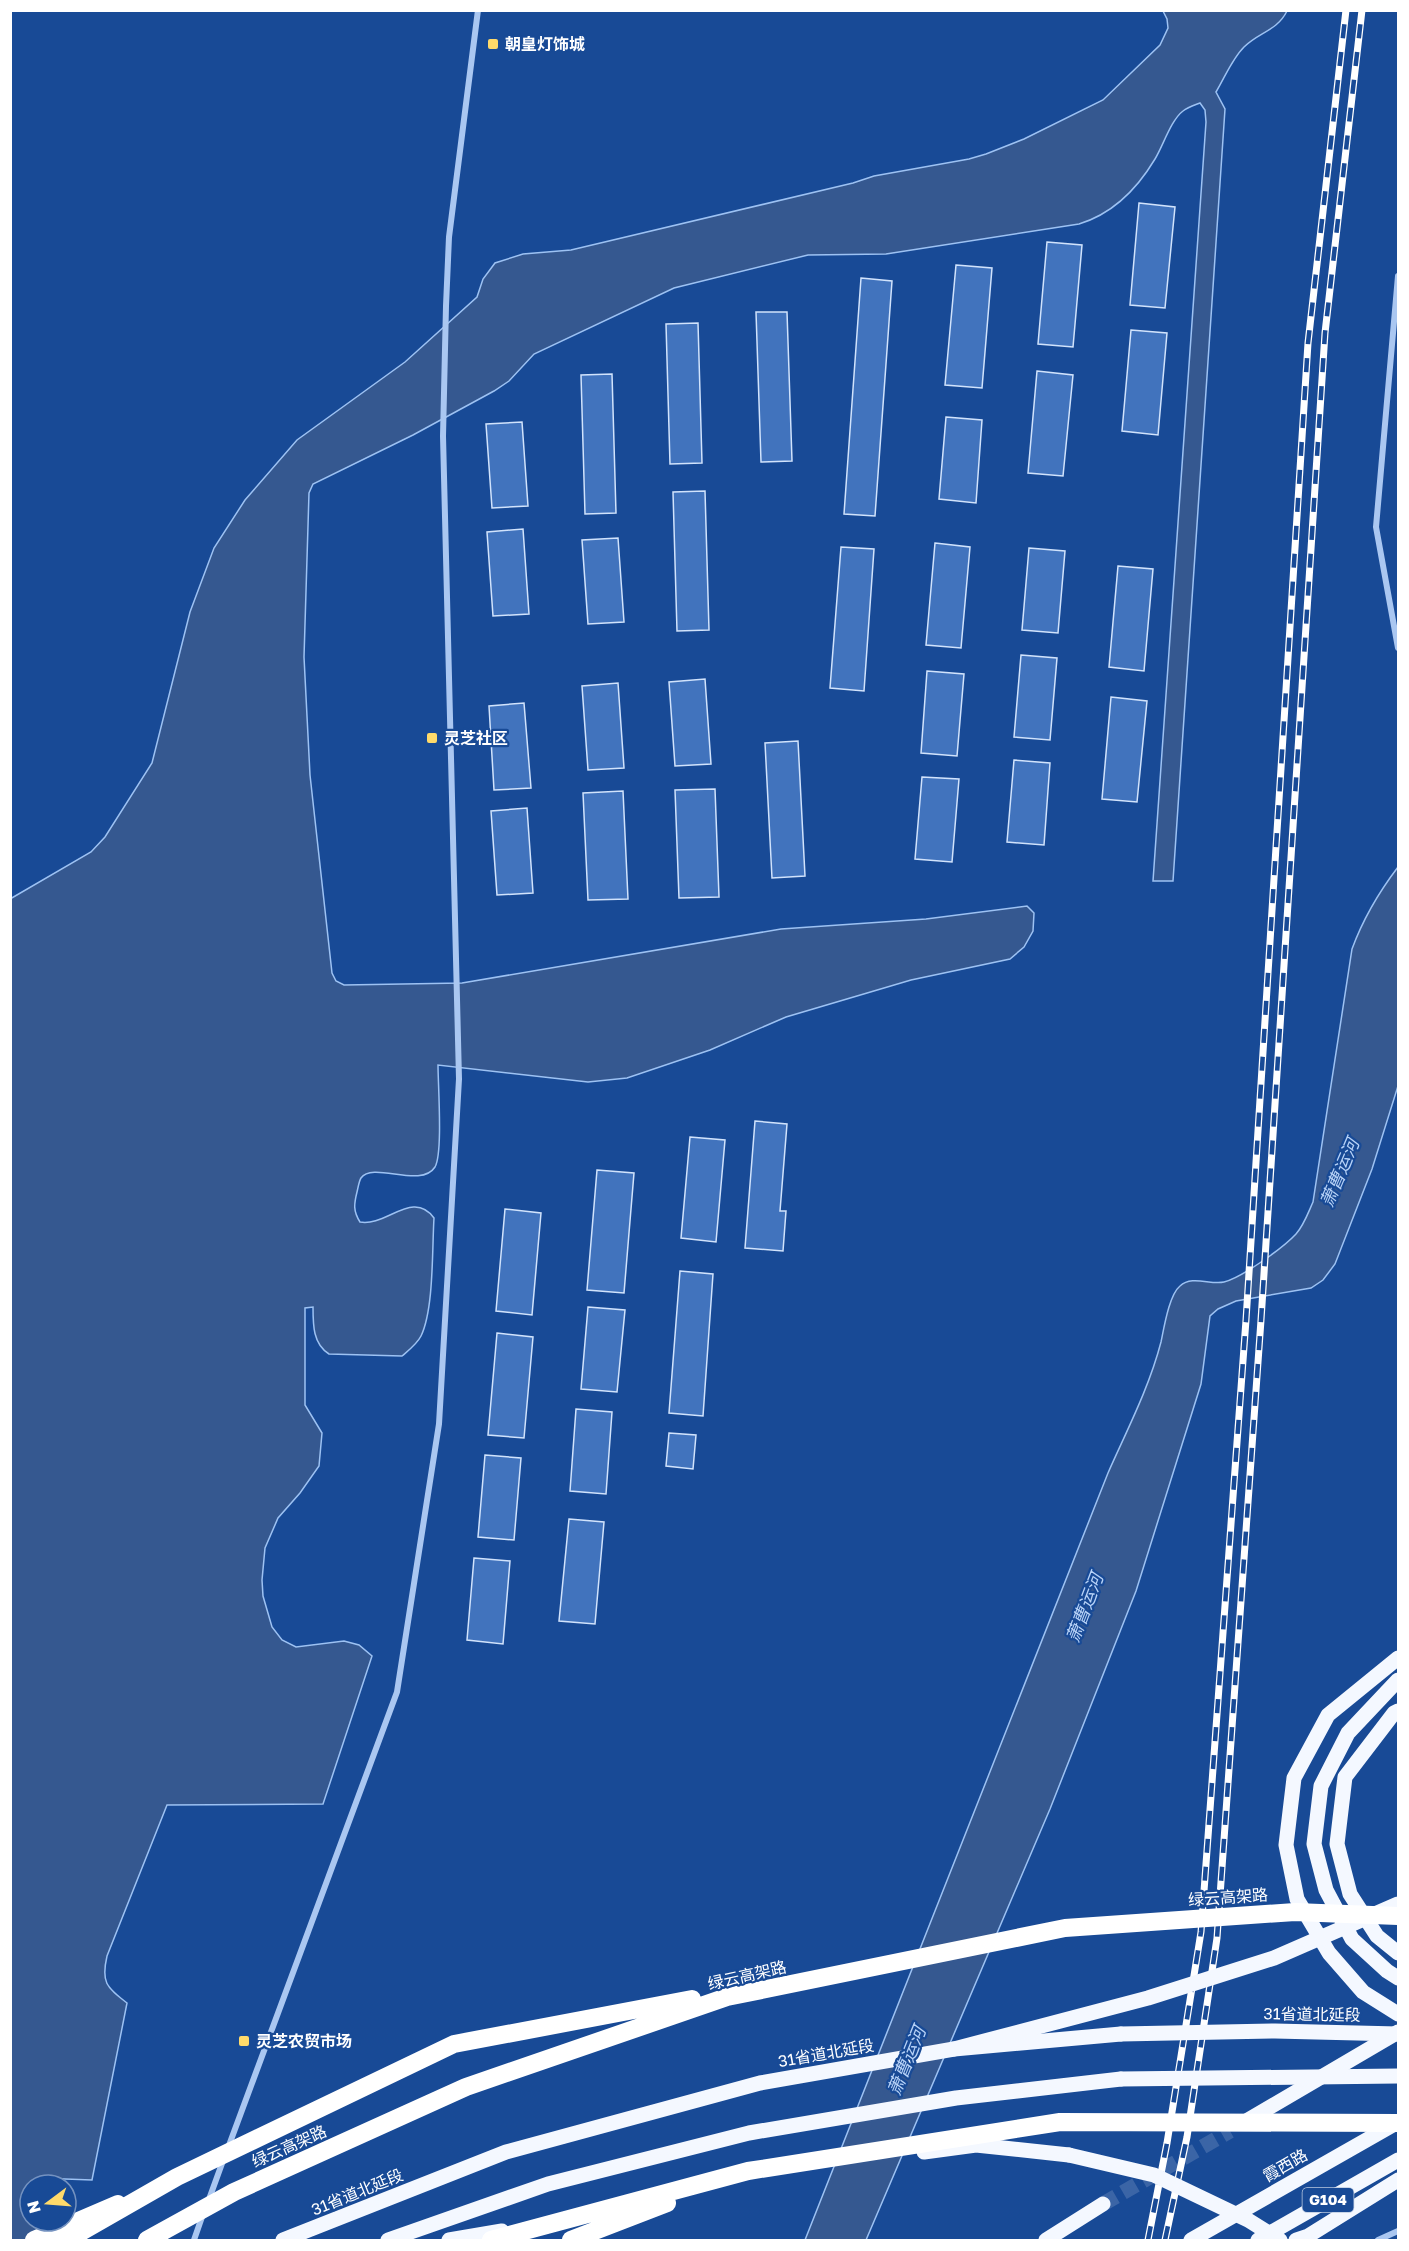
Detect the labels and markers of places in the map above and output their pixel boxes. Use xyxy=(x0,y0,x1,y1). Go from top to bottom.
place label: 朝皇灯饰城 xyxy=(505,34,585,54)
marker: 朝皇灯饰城 xyxy=(486,37,500,51)
place label: 灵芝社区 xyxy=(444,728,508,748)
marker: 灵芝社区 xyxy=(425,731,439,745)
place label: 灵芝农贸市场 xyxy=(256,2031,352,2051)
marker: 灵芝农贸市场 xyxy=(237,2034,251,2048)

